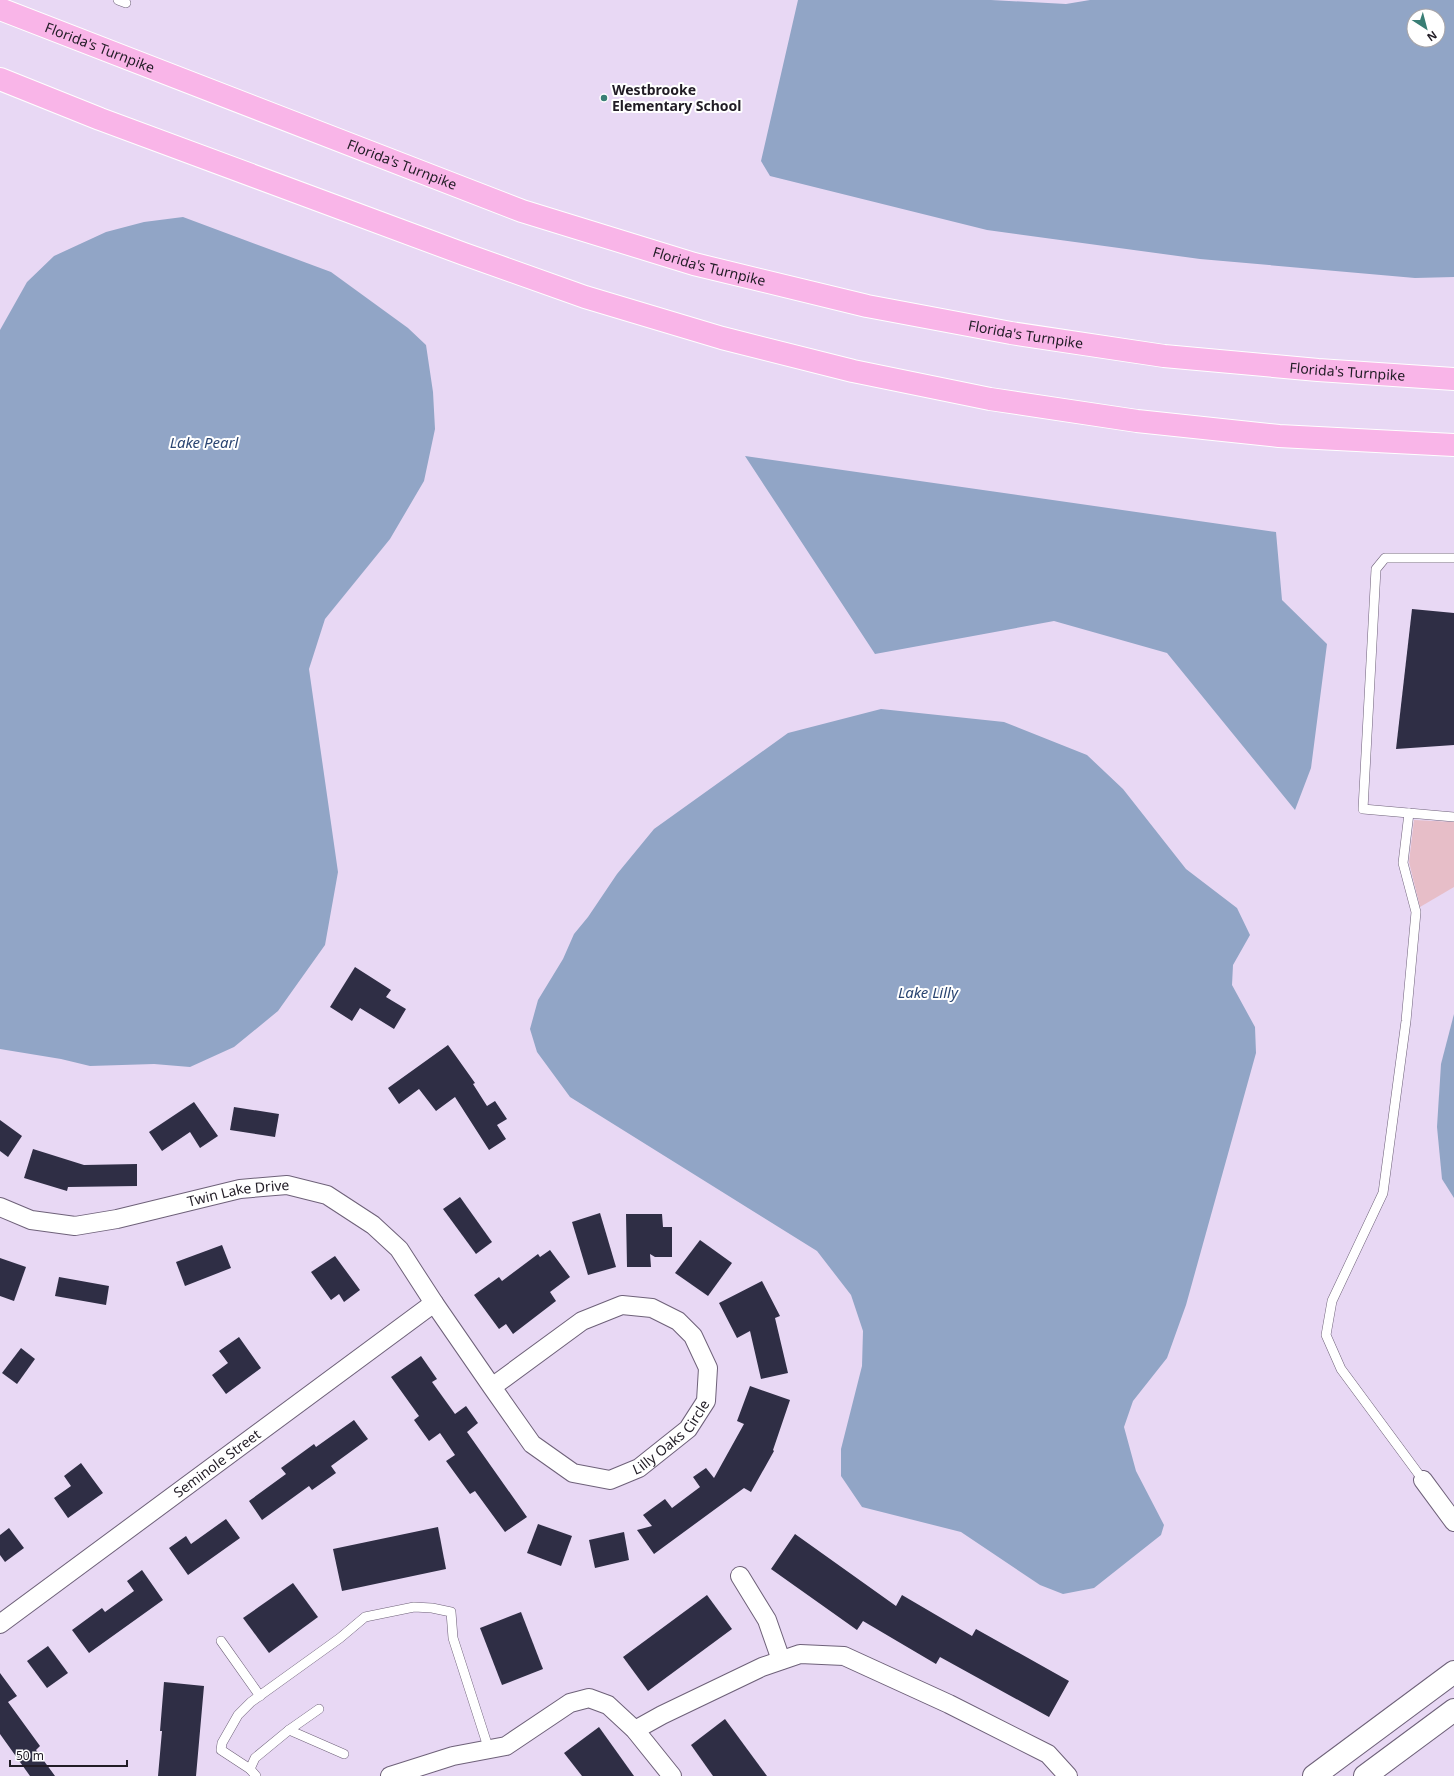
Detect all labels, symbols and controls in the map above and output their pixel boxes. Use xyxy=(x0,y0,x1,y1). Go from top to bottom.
north arrow xyxy=(1406,8,1446,48)
street label: Florida's Turnpike xyxy=(42,17,158,77)
text: N xyxy=(1424,28,1440,45)
place label: Westbrooke Elementary School xyxy=(612,80,742,115)
marker: Westbrooke Elementary School xyxy=(599,93,609,103)
street label: Florida's Turnpike xyxy=(345,134,460,194)
street label: Florida's Turnpike xyxy=(650,242,768,290)
street label: Florida's Turnpike xyxy=(967,315,1085,353)
street label: Florida's Turnpike xyxy=(1289,357,1406,385)
water label: Lake Pearl xyxy=(170,432,239,452)
water label: Lake Lilly xyxy=(898,982,959,1002)
street label: Twin Lake Drive xyxy=(185,1175,290,1211)
street label: Lilly Oaks Circle xyxy=(629,1396,714,1479)
street label: Seminole Street xyxy=(169,1425,264,1502)
scale bar xyxy=(10,1742,127,1768)
text: 50 m xyxy=(16,1747,44,1764)

